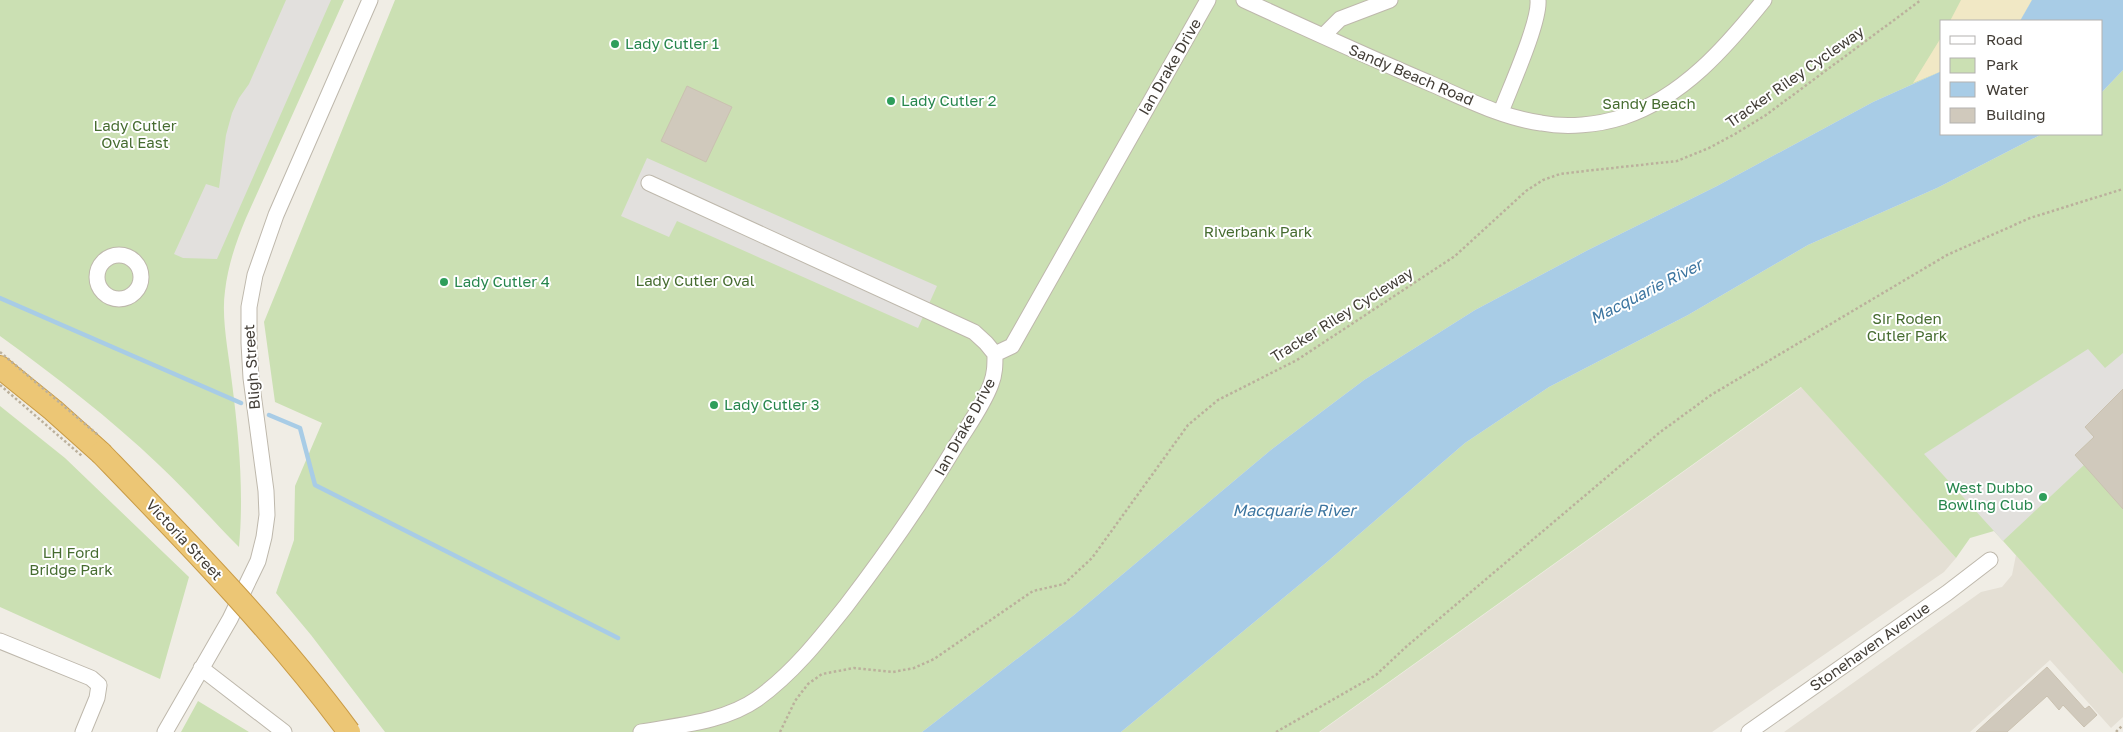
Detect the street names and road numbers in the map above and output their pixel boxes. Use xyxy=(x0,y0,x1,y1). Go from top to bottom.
street label: Ian Drake Drive xyxy=(1134,15,1204,118)
street label: Tracker Riley Cycleway xyxy=(1722,21,1867,131)
street label: Sandy Beach Road xyxy=(1346,40,1476,109)
street label: Tracker Riley Cycleway xyxy=(1267,263,1416,365)
street label: Bligh Street xyxy=(239,324,263,410)
street label: Ian Drake Drive xyxy=(930,374,998,478)
street label: Victoria Street xyxy=(143,495,227,583)
street label: Stonehaven Avenue xyxy=(1806,598,1933,694)

